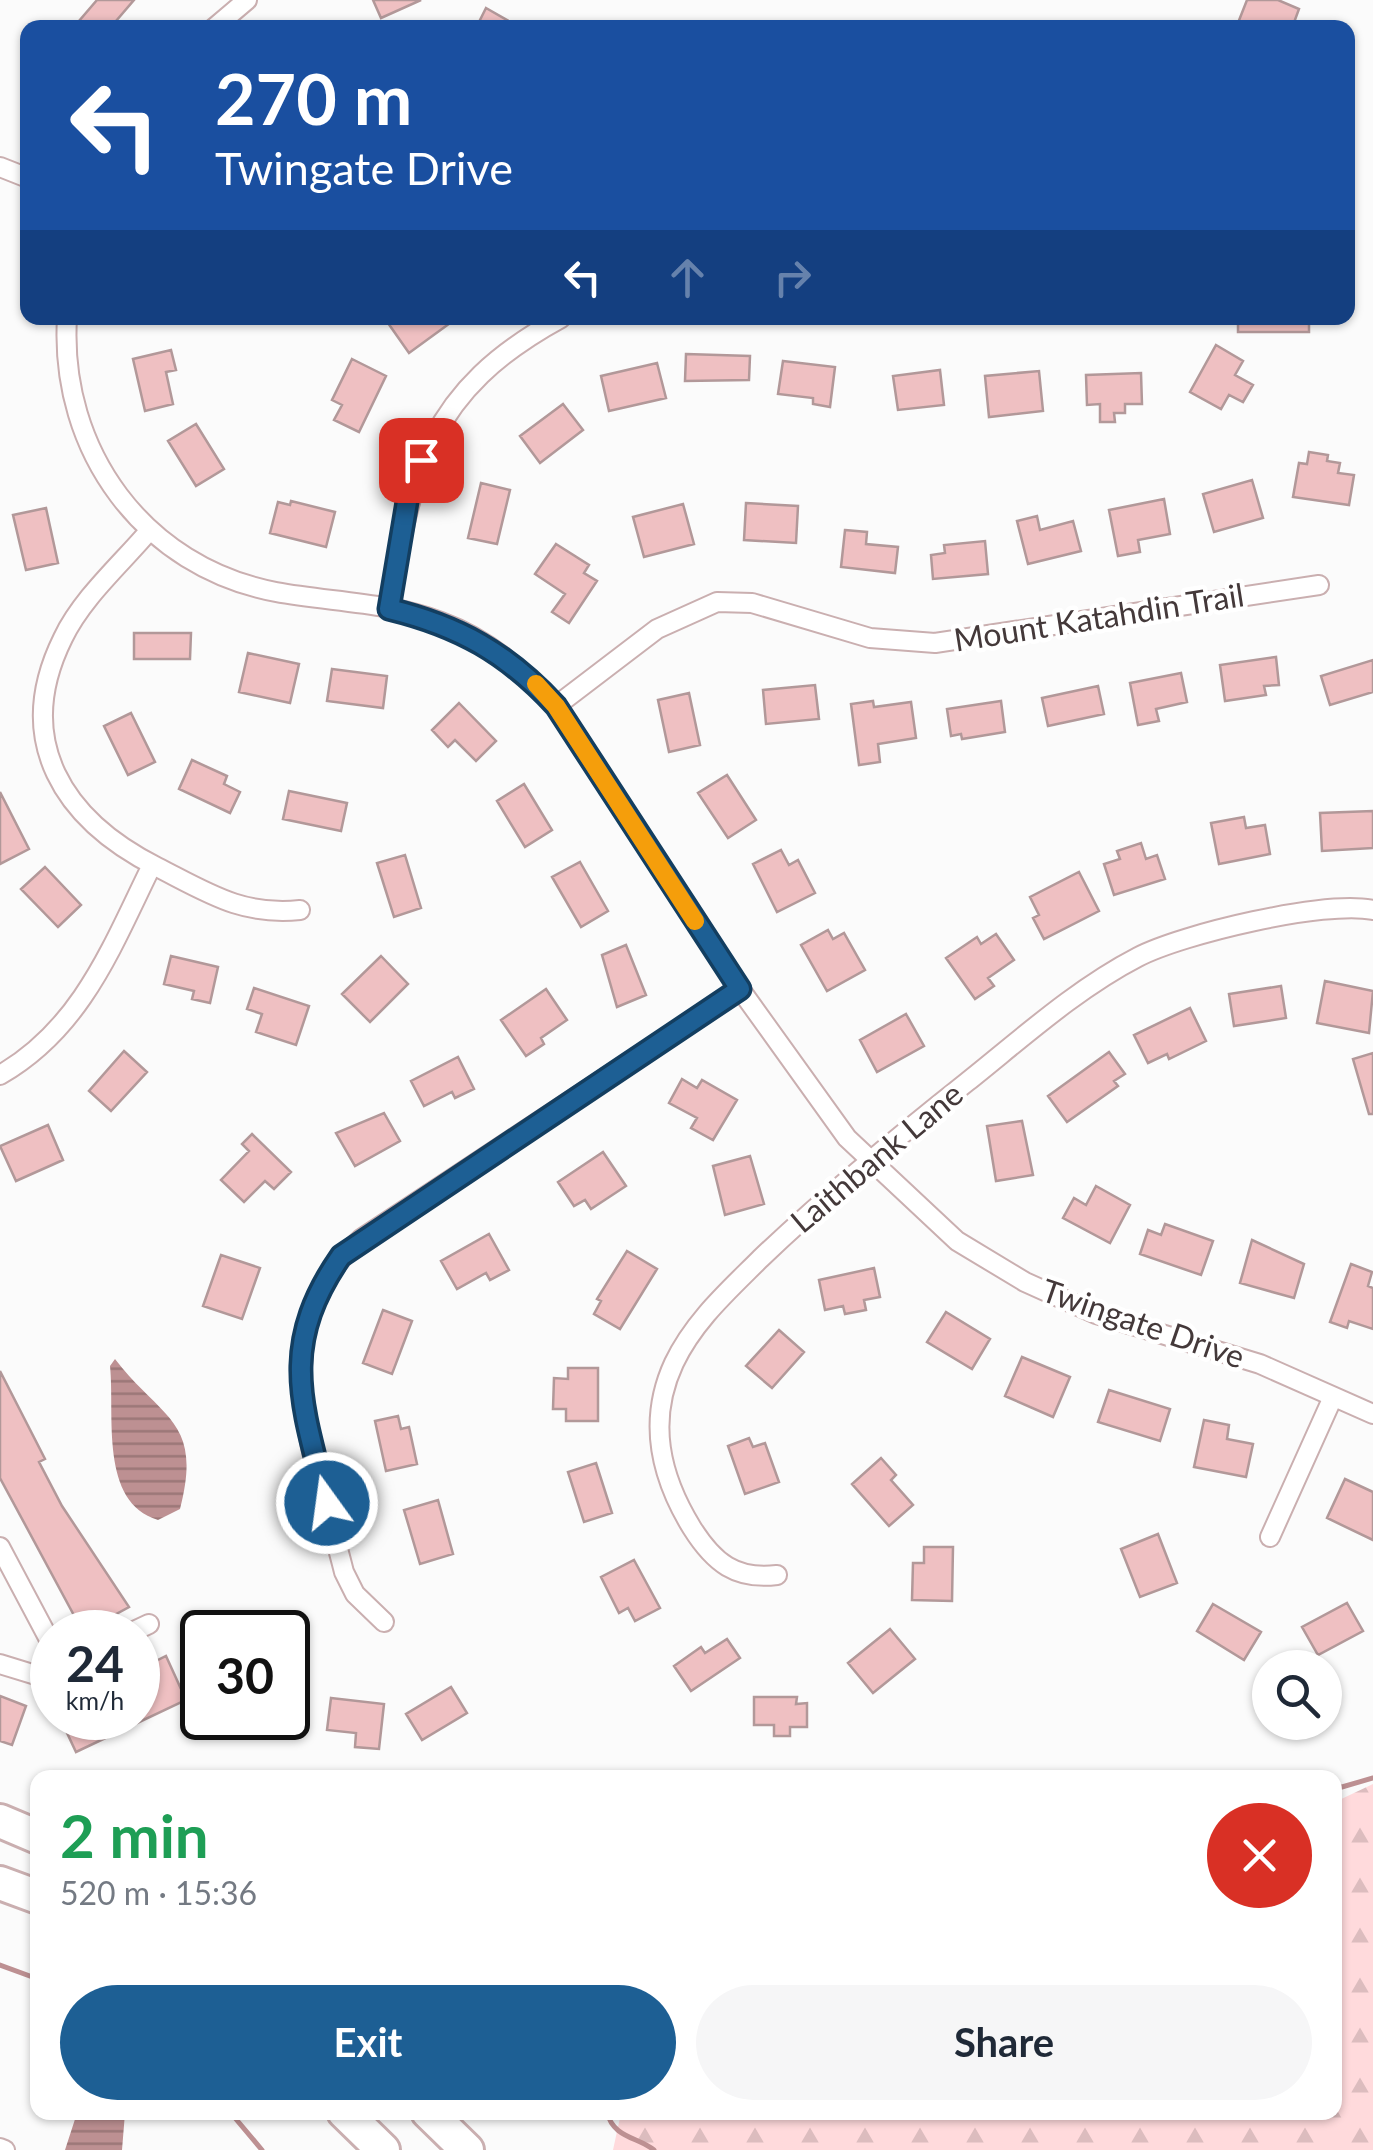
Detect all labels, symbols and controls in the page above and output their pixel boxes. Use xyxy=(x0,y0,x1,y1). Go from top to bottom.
text: 270 m xyxy=(215,56,412,140)
icon: left xyxy=(50,60,180,190)
text: Twingate Drive xyxy=(215,141,513,195)
icon: left xyxy=(555,250,610,305)
icon: ahead xyxy=(660,250,715,305)
icon: right xyxy=(765,250,820,305)
pin xyxy=(379,418,464,503)
icon: arrive xyxy=(394,433,449,488)
street label: Mount Katahdin Trail xyxy=(951,574,1247,659)
street label: Laithbank Lane xyxy=(782,1074,970,1240)
street label: Twingate Drive xyxy=(1037,1270,1250,1376)
position arrow xyxy=(275,1451,379,1555)
speed limit sign: 30 xyxy=(180,1610,310,1740)
text: 24 xyxy=(66,1633,124,1693)
map controls xyxy=(1252,1650,1342,1740)
button: search xyxy=(1252,1650,1342,1740)
text: km/h xyxy=(66,1685,124,1715)
text: 2 min xyxy=(60,1799,209,1871)
button: close xyxy=(1207,1803,1312,1908)
text: 520 m · 15:36 xyxy=(60,1873,257,1912)
button: Exit xyxy=(60,1985,676,2100)
button: Share xyxy=(696,1985,1312,2100)

